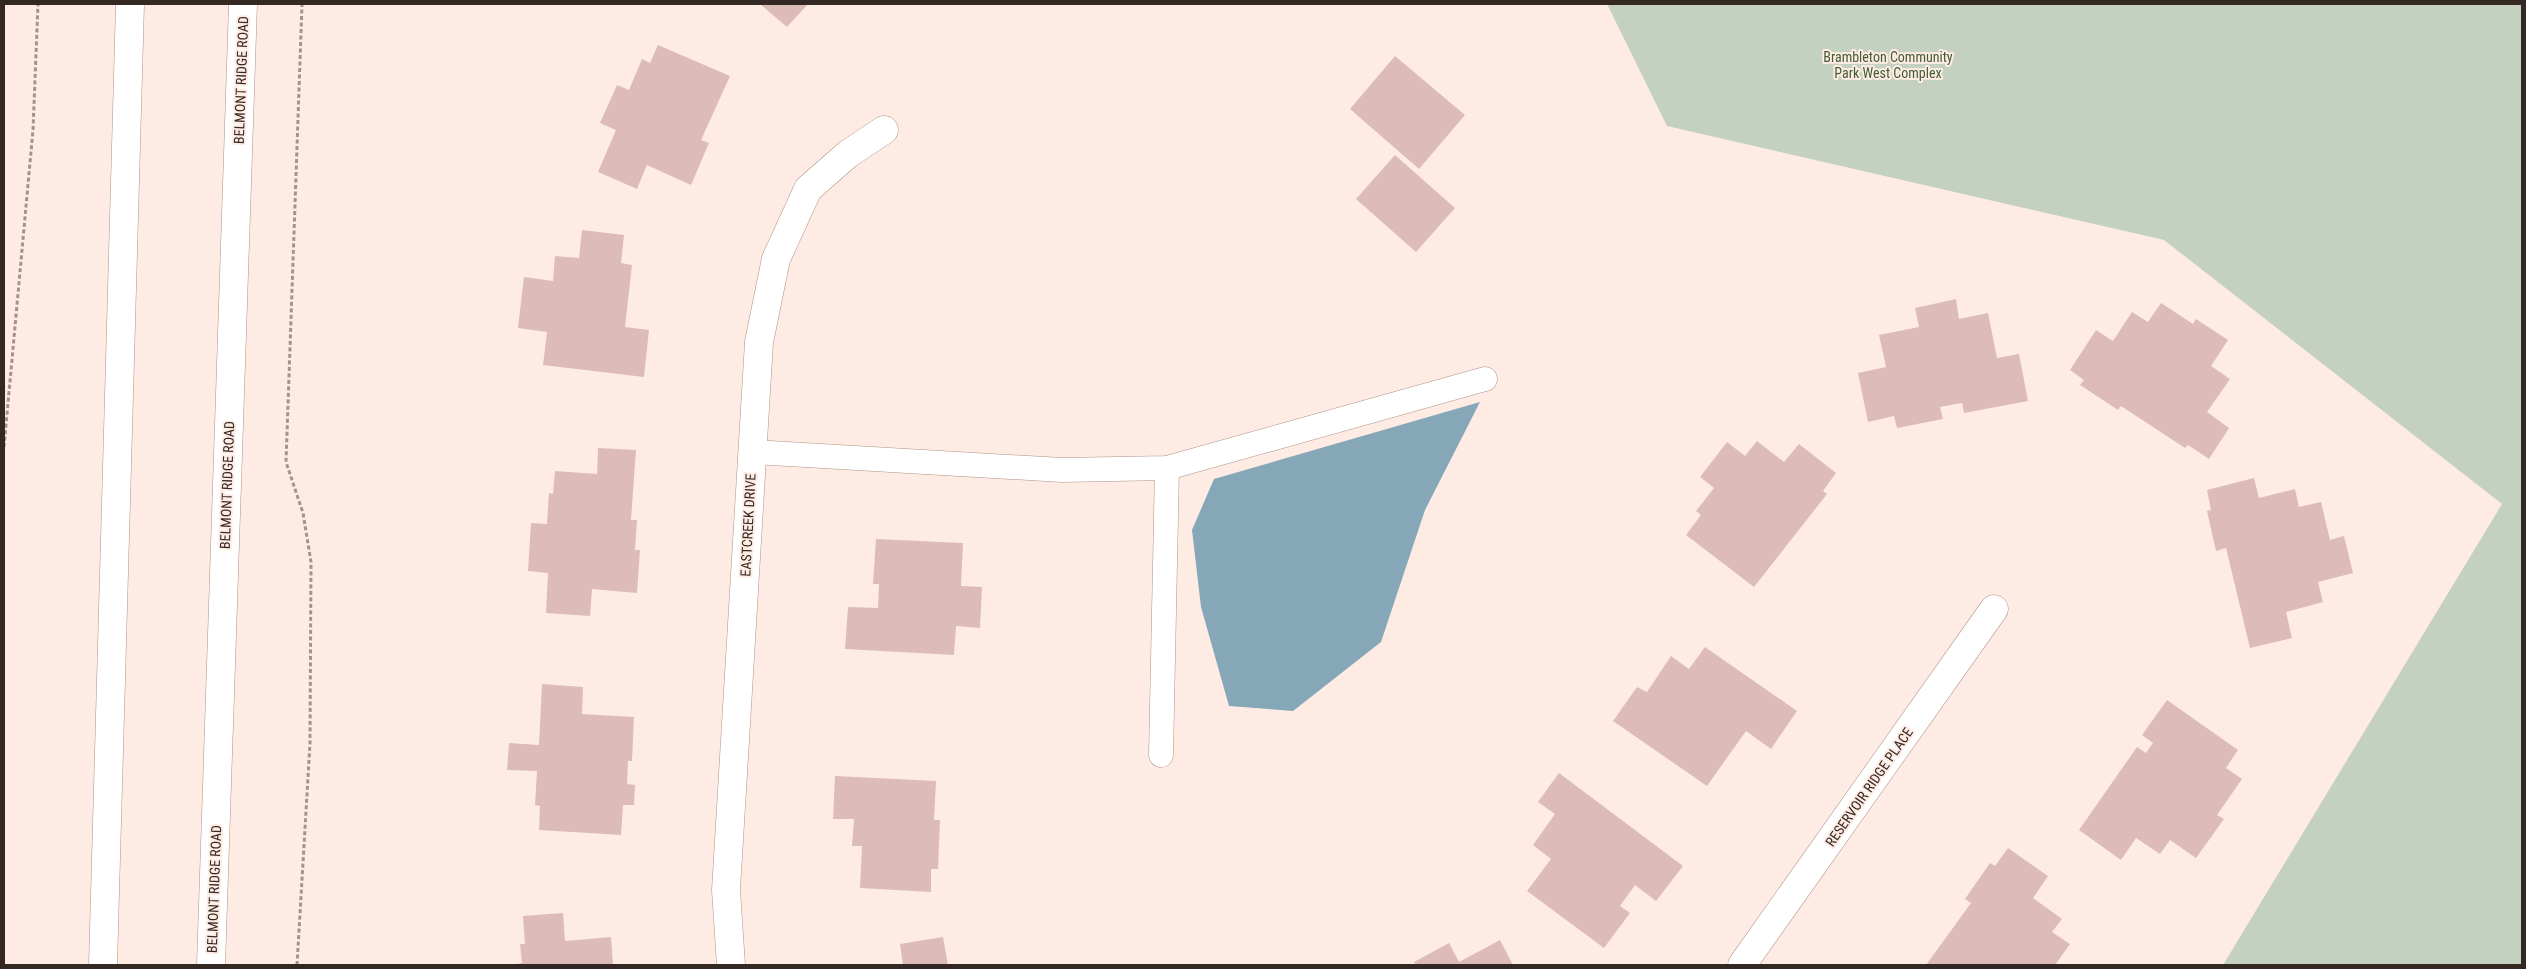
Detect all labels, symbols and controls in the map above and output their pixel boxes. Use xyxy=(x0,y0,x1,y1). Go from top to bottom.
street label: BELMONT RIDGE ROAD xyxy=(231,16,251,144)
park label: Brambleton Community Park West Complex xyxy=(1823,49,1953,81)
street label: BELMONT RIDGE ROAD xyxy=(217,421,237,549)
street label: EASTCREEK DRIVE xyxy=(737,473,759,577)
street label: RESERVOIR RIDGE PLACE xyxy=(1822,725,1916,849)
street label: BELMONT RIDGE ROAD xyxy=(204,825,224,953)

